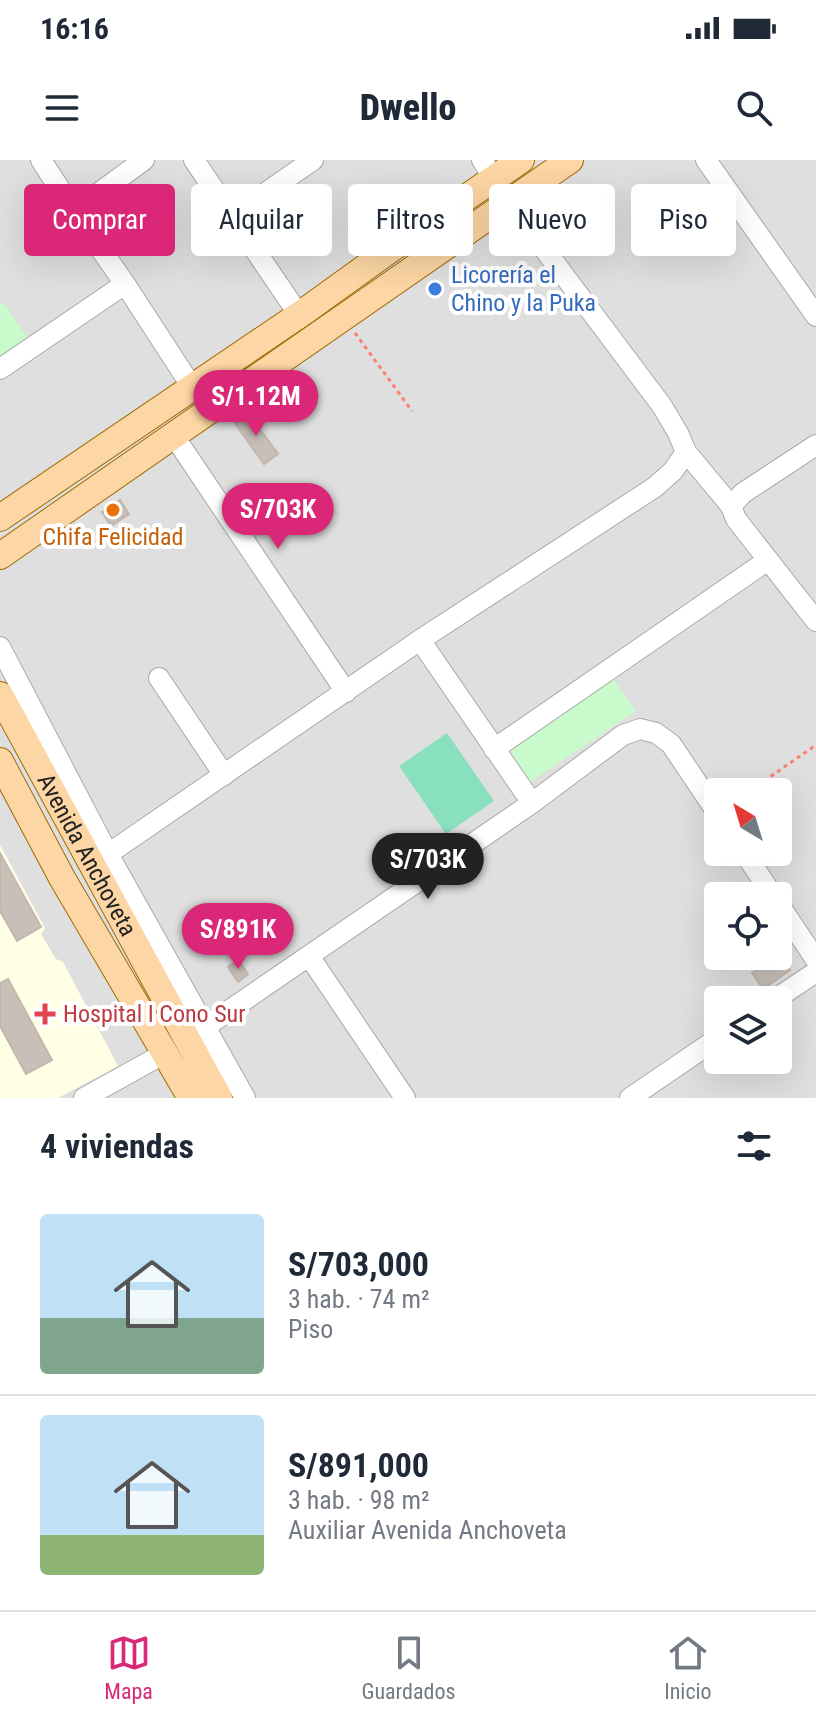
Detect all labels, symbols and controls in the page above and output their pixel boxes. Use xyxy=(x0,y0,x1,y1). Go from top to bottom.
text: 16:16 xyxy=(40,11,109,46)
icon: menu xyxy=(40,86,84,130)
icon: search xyxy=(732,86,776,130)
text: Dwello xyxy=(360,87,456,129)
chip: Comprar xyxy=(24,184,175,256)
chip: Alquilar xyxy=(191,184,332,256)
chip: Filtros xyxy=(348,184,473,256)
chip: Nuevo xyxy=(489,184,615,256)
chip: Piso xyxy=(631,184,736,256)
place label: Licorería el Chino y la Puka xyxy=(451,261,596,317)
marker: Licorería el Chino y la Puka xyxy=(426,280,444,298)
pin: S/1.12M xyxy=(182,370,330,438)
text: S/1.12M xyxy=(211,381,301,411)
pin: S/703K xyxy=(213,483,343,551)
text: S/703K xyxy=(240,494,316,524)
marker: Chifa Felicidad xyxy=(104,501,122,519)
place label: Chifa Felicidad xyxy=(43,523,183,551)
street label: Avenida Anchoveta xyxy=(31,769,142,941)
north arrow xyxy=(704,778,792,866)
map controls xyxy=(704,778,792,1074)
pin: S/703K xyxy=(363,833,493,901)
text: S/703K xyxy=(390,844,466,874)
button: locate xyxy=(704,882,792,970)
pin: S/891K xyxy=(173,903,303,971)
text: S/891K xyxy=(200,914,276,944)
button: layers xyxy=(704,986,792,1074)
place label: Hospital I Cono Sur xyxy=(63,1000,246,1028)
marker: Hospital I Cono Sur xyxy=(34,1003,56,1025)
icon: filters xyxy=(732,1124,776,1168)
text: 4 viviendas xyxy=(40,1126,194,1166)
text: S/703,000 xyxy=(288,1244,429,1284)
icon: home xyxy=(104,1246,200,1342)
text: 3 hab. · 74 m² xyxy=(288,1284,430,1314)
text: Piso xyxy=(288,1314,333,1344)
text: S/891,000 xyxy=(288,1445,429,1485)
icon: home xyxy=(104,1447,200,1543)
text: 3 hab. · 98 m² xyxy=(288,1485,430,1515)
text: Auxiliar Avenida Anchoveta xyxy=(288,1515,567,1545)
tab: Mapa xyxy=(104,1631,153,1704)
tab: Guardados xyxy=(361,1631,456,1704)
tab: Inicio xyxy=(664,1631,712,1704)

